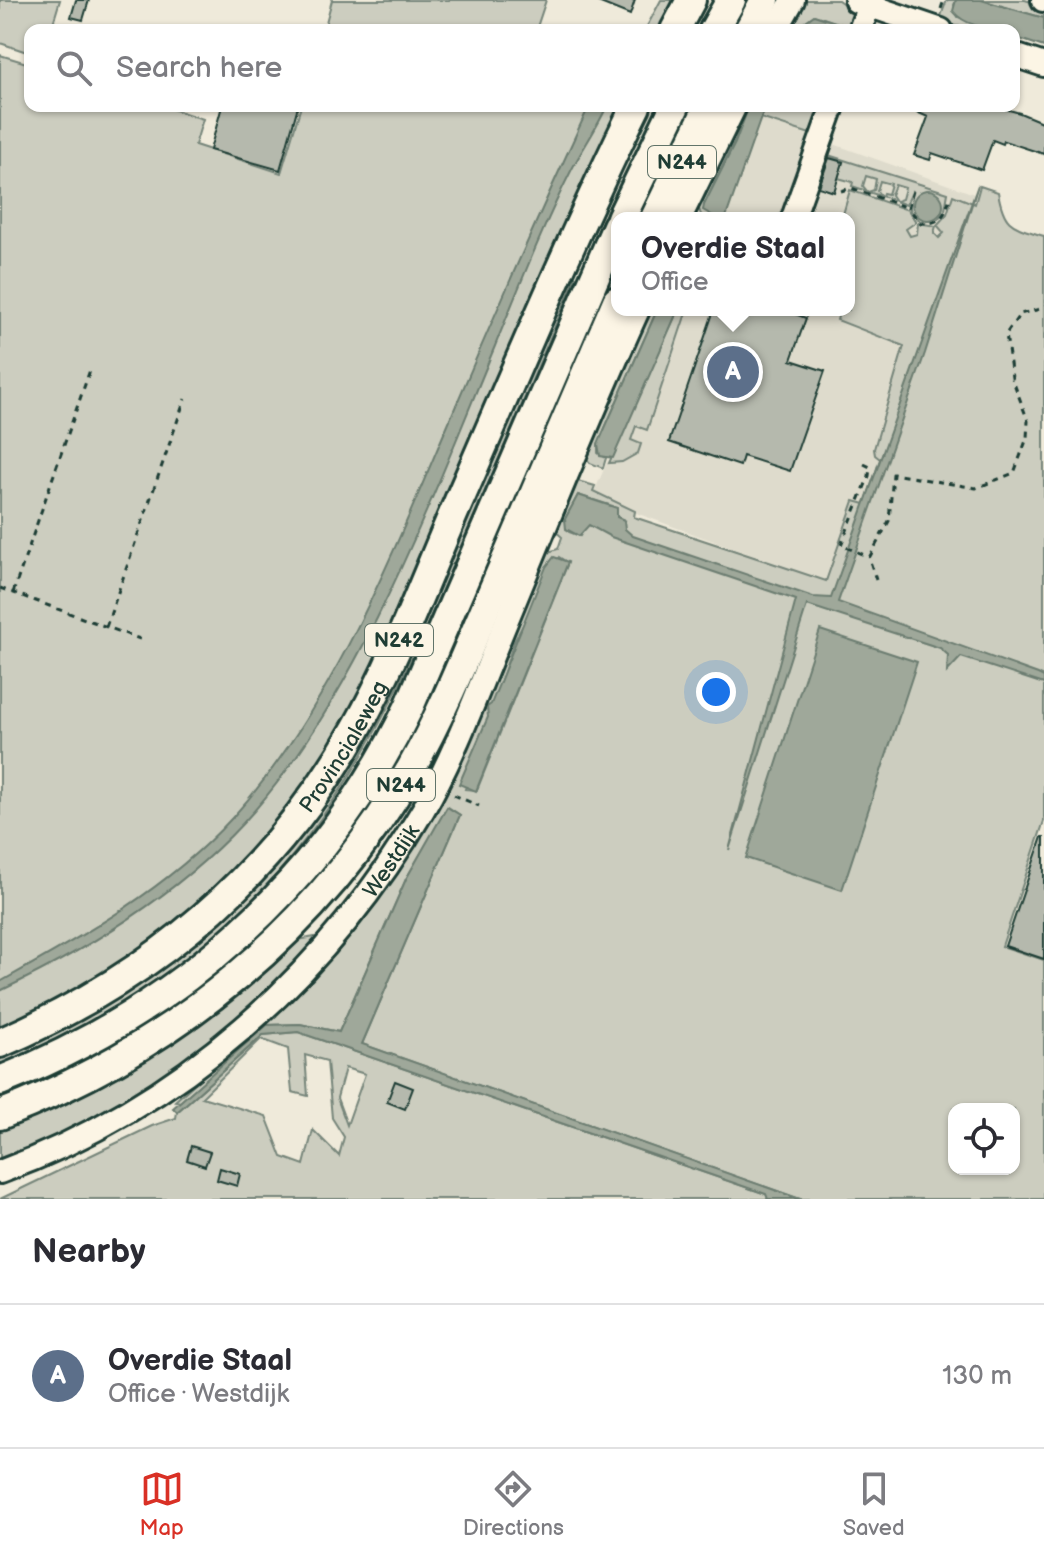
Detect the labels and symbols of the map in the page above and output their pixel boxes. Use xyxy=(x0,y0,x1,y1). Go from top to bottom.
road number: N244 xyxy=(648,146,716,178)
pin: A xyxy=(707,342,759,402)
road number: N242 xyxy=(365,624,433,656)
your location xyxy=(696,672,736,712)
street label: Provincialeweg xyxy=(294,677,394,818)
road number: N244 xyxy=(367,769,435,801)
street label: Westdijk xyxy=(357,820,426,903)

